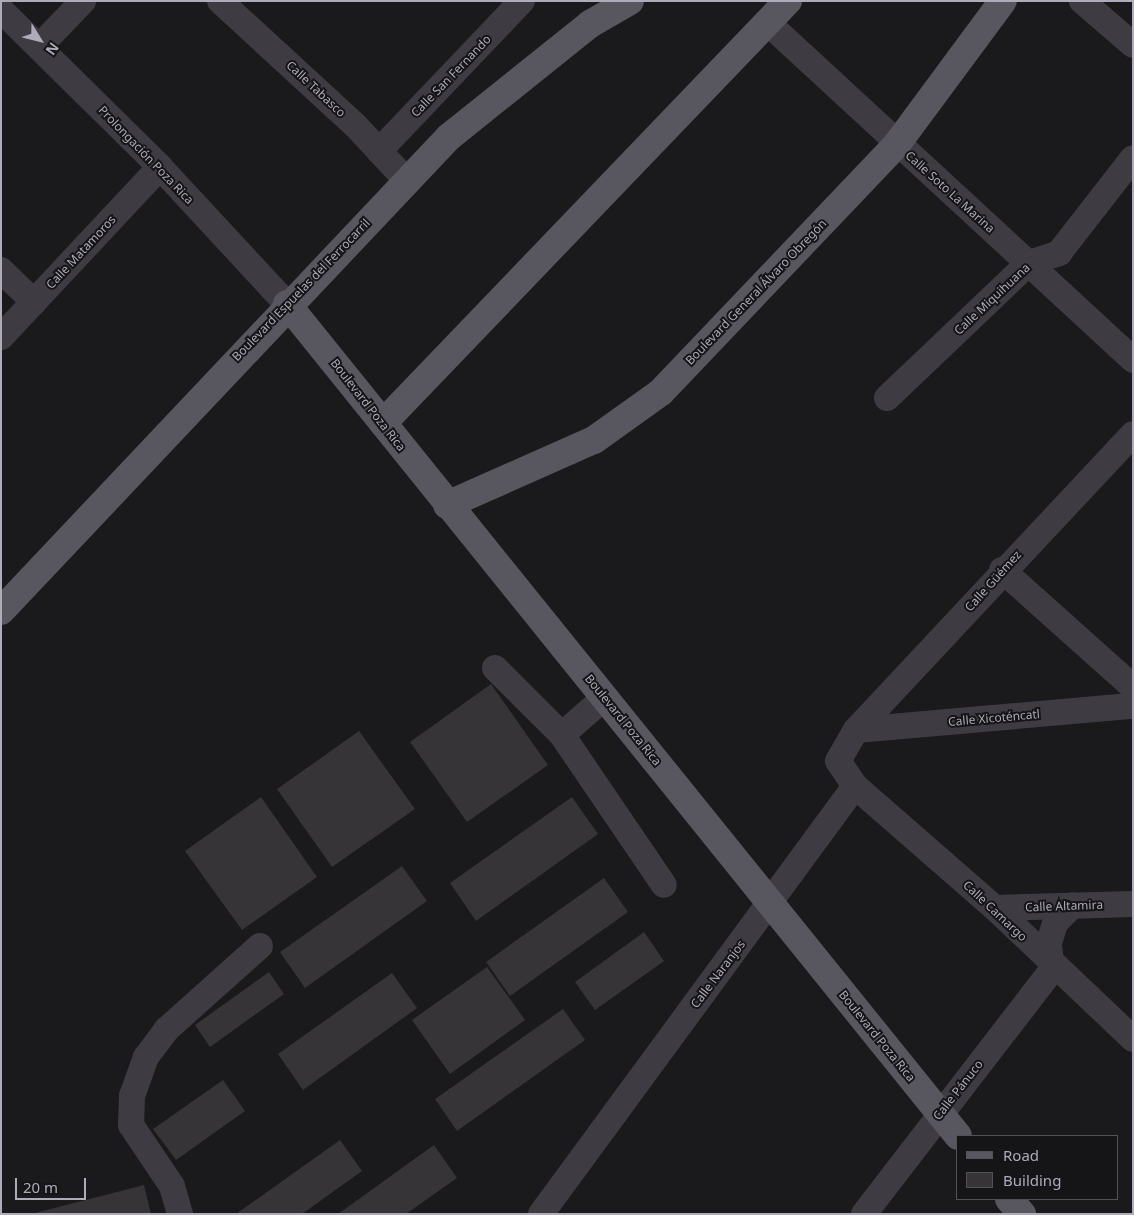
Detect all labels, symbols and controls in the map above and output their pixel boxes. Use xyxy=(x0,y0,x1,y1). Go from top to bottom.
north arrow xyxy=(15,15,65,65)
street label: Calle San Fernando xyxy=(408,32,494,120)
text: N xyxy=(42,39,64,59)
street label: Calle Tabasco xyxy=(283,58,349,120)
street label: Prolongación Poza Rica xyxy=(95,103,197,207)
street label: Calle Soto La Marina xyxy=(902,148,998,236)
street label: Calle Matamoros xyxy=(43,212,119,292)
street label: Boulevard Espuelas del Ferrocarril xyxy=(229,216,373,364)
street label: Boulevard General Álvaro Obregón xyxy=(683,216,829,368)
street label: Calle Miquihuana xyxy=(951,260,1033,338)
street label: Boulevard Poza Rica xyxy=(328,356,408,454)
street label: Calle Güémez xyxy=(962,548,1024,614)
street label: Boulevard Poza Rica xyxy=(582,672,664,768)
street label: Calle Xicoténcatl xyxy=(948,707,1040,729)
street label: Calle Camargo xyxy=(960,878,1030,944)
street label: Calle Altamira xyxy=(1025,897,1103,915)
street label: Calle Naranjos xyxy=(688,937,748,1011)
street label: Boulevard Poza Rica xyxy=(836,988,918,1084)
street label: Calle Pánuco xyxy=(930,1057,986,1123)
legend xyxy=(956,1135,1119,1200)
text: Road xyxy=(1003,1145,1039,1165)
scale bar xyxy=(18,1168,89,1200)
text: Building xyxy=(1003,1170,1061,1190)
text: 20 m xyxy=(23,1177,58,1197)

